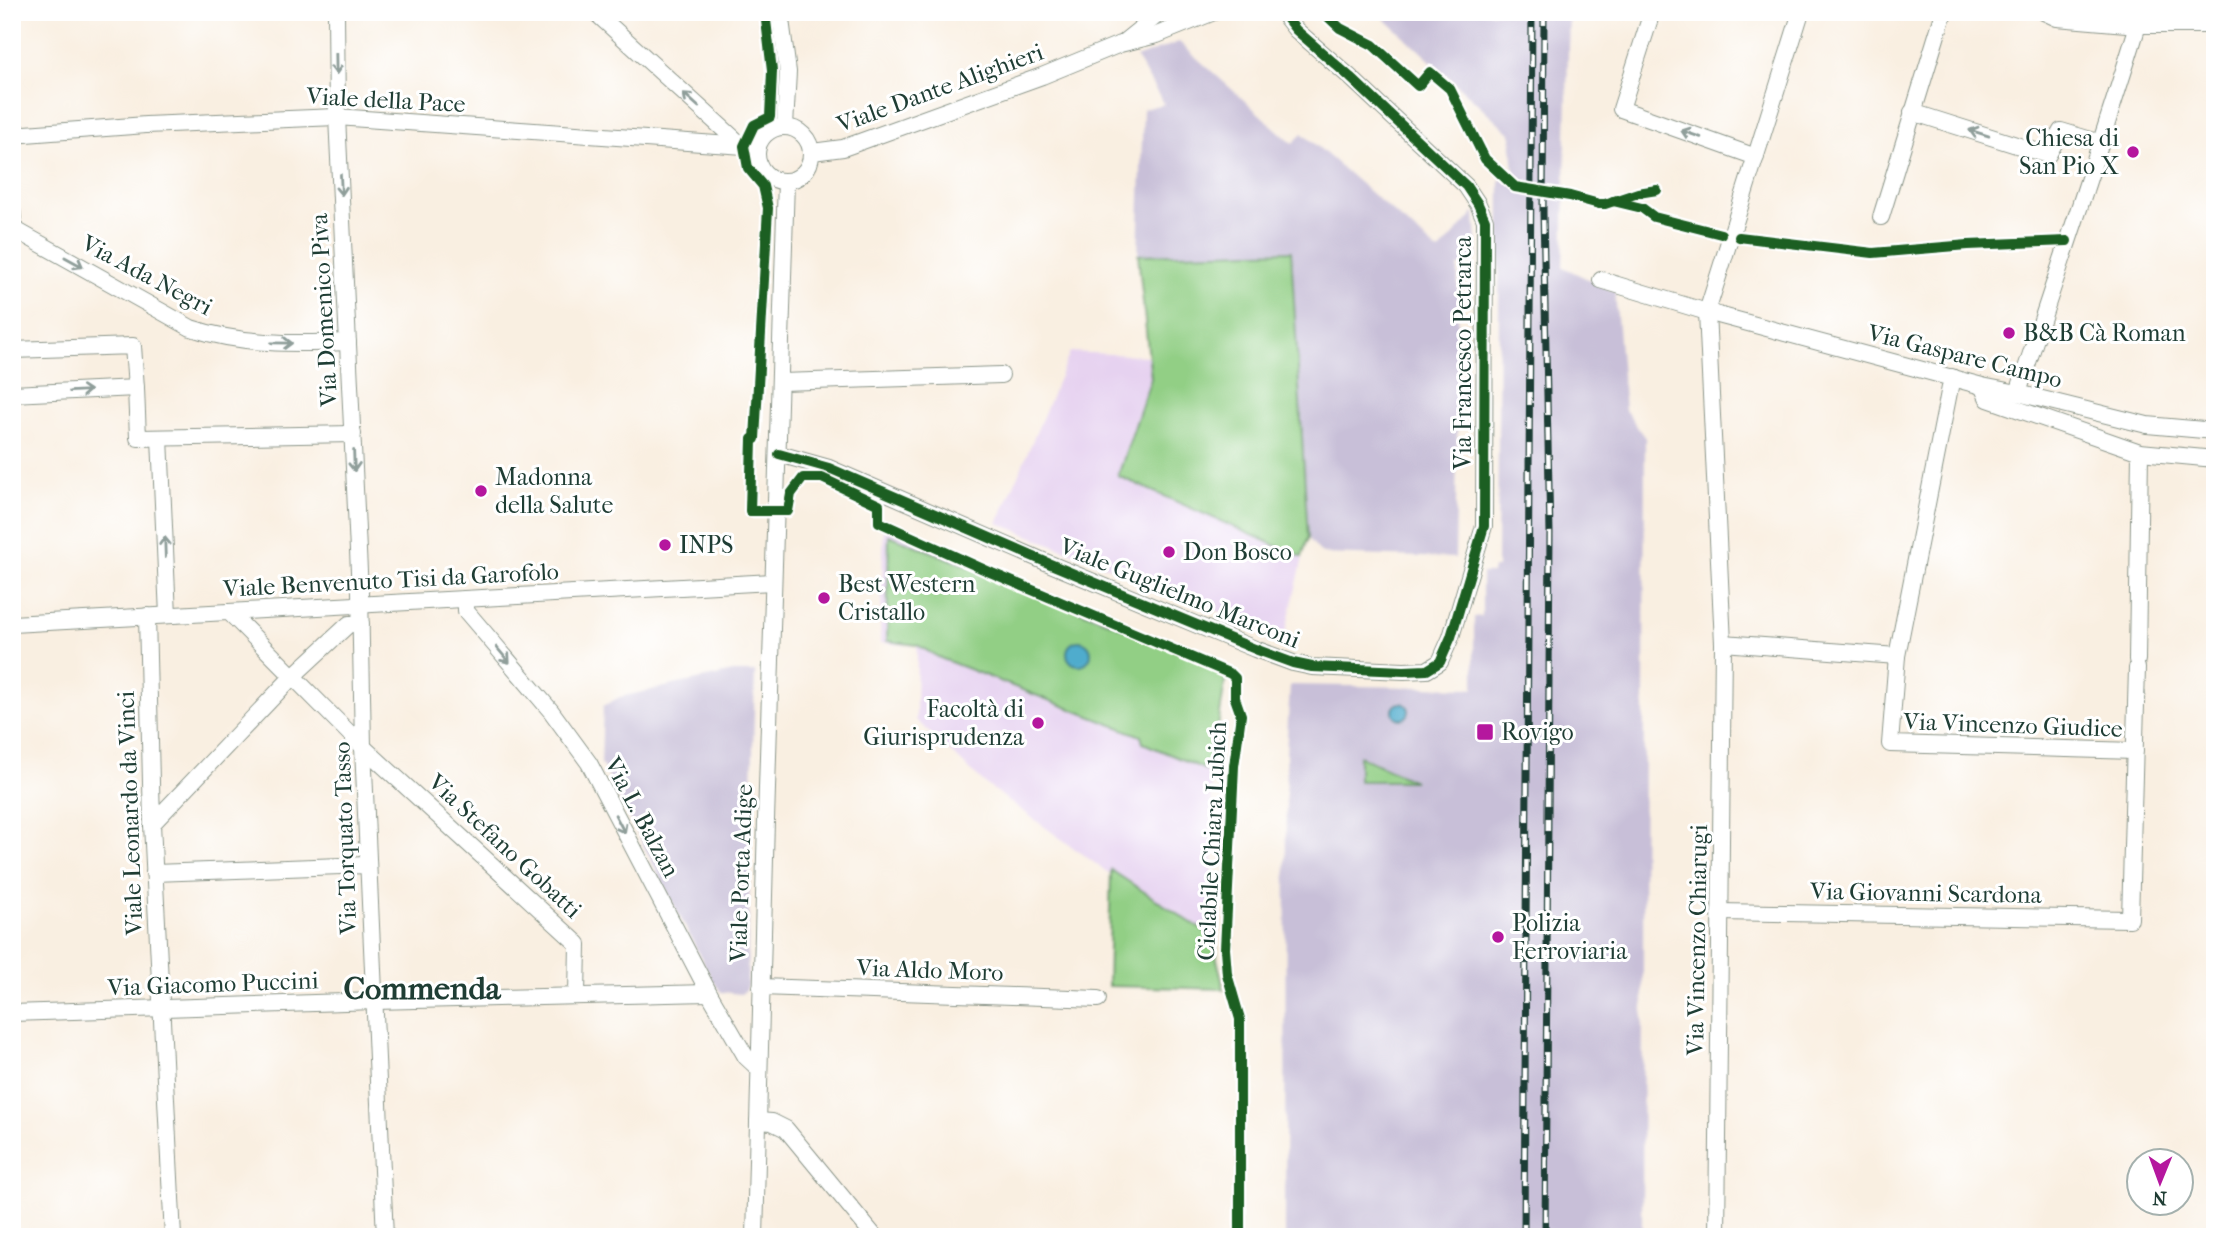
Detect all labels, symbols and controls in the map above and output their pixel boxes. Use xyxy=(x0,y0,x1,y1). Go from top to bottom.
street label: Viale Dante Alighieri xyxy=(832,38,1047,139)
one-way arrow xyxy=(330,53,343,76)
street label: Viale della Pace xyxy=(305,82,466,118)
one-way arrow xyxy=(682,92,700,108)
place label: Chiesa di San Pio X xyxy=(2019,124,2119,180)
one-way arrow xyxy=(1968,126,1990,139)
one-way arrow xyxy=(1681,127,1703,139)
marker: Chiesa di San Pio X xyxy=(2125,144,2141,160)
one-way arrow xyxy=(334,173,347,196)
street label: Via Domenico Piva xyxy=(305,212,343,409)
street label: Via Ada Negri xyxy=(76,228,217,321)
street label: Via Francesco Petrarca xyxy=(1449,235,1477,471)
one-way arrow xyxy=(63,256,84,269)
street label: Via Gaspare Campo xyxy=(1864,318,2065,394)
place label: B&B Cà Roman xyxy=(2023,319,2186,347)
marker: B&B Cà Roman xyxy=(2001,325,2017,341)
one-way arrow xyxy=(271,336,294,350)
one-way arrow xyxy=(69,384,92,397)
one-way arrow xyxy=(348,449,361,472)
place label: Madonna della Salute xyxy=(495,463,613,519)
marker: Madonna della Salute xyxy=(473,483,489,499)
place label: INPS xyxy=(679,531,733,559)
street label: Viale Guglielmo Marconi xyxy=(1055,532,1304,654)
one-way arrow xyxy=(158,536,171,559)
marker: INPS xyxy=(657,537,673,553)
place label: Don Bosco xyxy=(1183,538,1292,566)
marker: Don Bosco xyxy=(1161,544,1177,560)
street label: Viale Benvenuto Tisi da Garofolo xyxy=(221,557,560,603)
place label: Best Western Cristallo xyxy=(838,570,975,626)
marker: Best Western Cristallo xyxy=(816,590,832,606)
one-way arrow xyxy=(495,645,511,663)
street label: Viale Leonardo da Vinci xyxy=(112,690,148,937)
place label: Facoltà di Giurisprudenza xyxy=(863,695,1025,751)
street label: Via Vincenzo Giudice xyxy=(1902,707,2123,743)
marker: Facoltà di Giurisprudenza xyxy=(1030,715,1046,731)
place label: Rovigo xyxy=(1501,718,1574,746)
street label: Ciclabile Chiara Lubich xyxy=(1192,720,1232,961)
marker: Rovigo xyxy=(1475,722,1495,742)
street label: Via Torquato Tasso xyxy=(328,741,362,936)
street label: Via L. Balzan xyxy=(598,751,685,882)
street label: Via Stefano Gobatti xyxy=(422,767,587,924)
street label: Viale Porta Adige xyxy=(724,783,758,964)
one-way arrow xyxy=(614,813,628,834)
street label: Via Vincenzo Chiarugi xyxy=(1681,824,1713,1057)
street label: Via Giovanni Scardona xyxy=(1809,877,2043,909)
place label: Polizia Ferroviaria xyxy=(1512,909,1628,965)
marker: Polizia Ferroviaria xyxy=(1490,929,1506,945)
street label: Via Aldo Moro xyxy=(855,953,1004,987)
street label: Via Giacomo Puccini xyxy=(106,966,319,1002)
district label: Commenda xyxy=(343,970,502,1007)
north arrow xyxy=(2126,1148,2196,1218)
text: N xyxy=(2152,1187,2167,1209)

